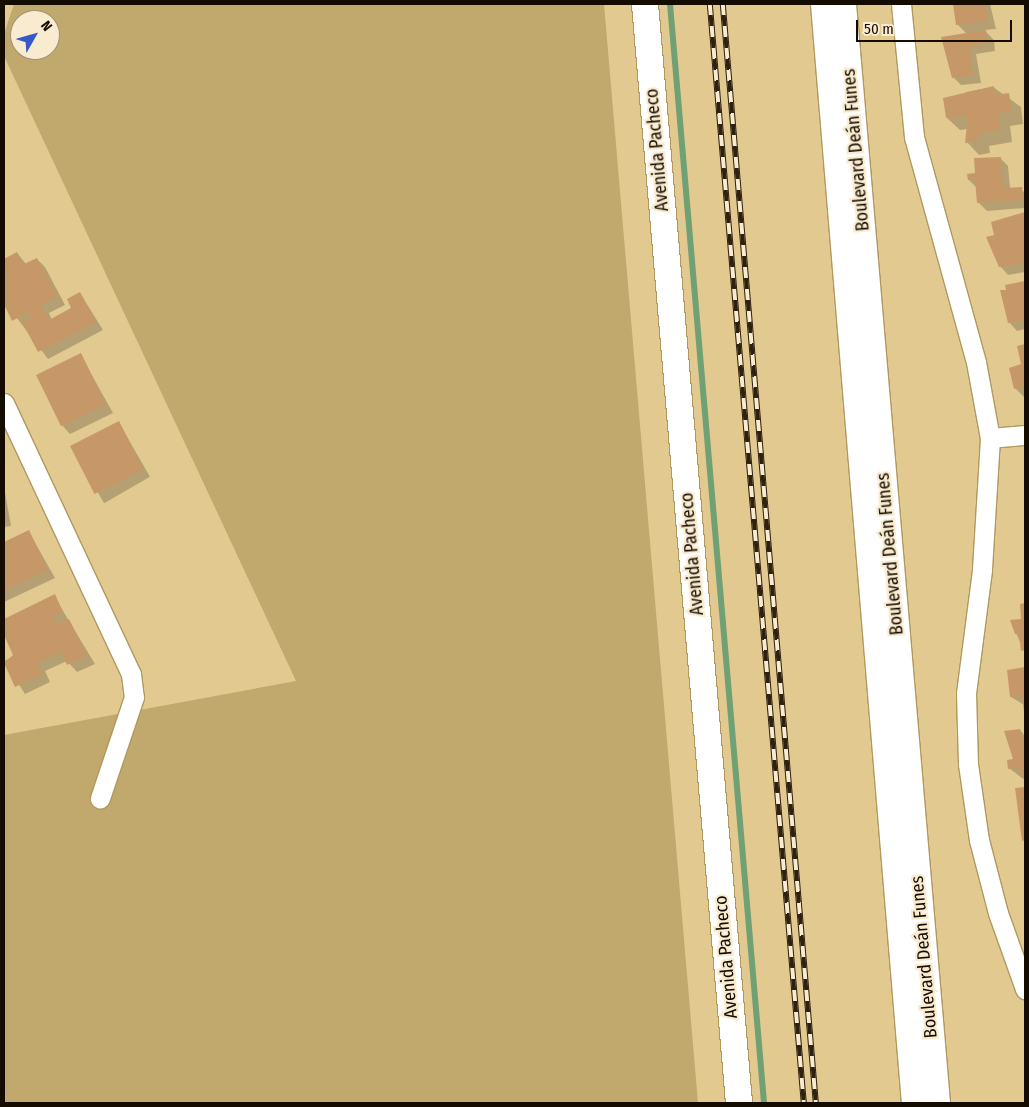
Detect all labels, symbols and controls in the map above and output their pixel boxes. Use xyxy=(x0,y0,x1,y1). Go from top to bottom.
north arrow xyxy=(10,10,60,60)
scale bar xyxy=(859,10,1015,42)
text: N xyxy=(37,18,56,35)
text: 50 m xyxy=(864,20,894,38)
street label: Boulevard Deán Funes xyxy=(838,68,874,232)
street label: Avenida Pacheco xyxy=(641,88,673,212)
street label: Boulevard Deán Funes xyxy=(872,472,908,636)
street label: Avenida Pacheco xyxy=(676,492,708,616)
street label: Boulevard Deán Funes xyxy=(906,875,942,1039)
street label: Avenida Pacheco xyxy=(710,895,742,1019)

